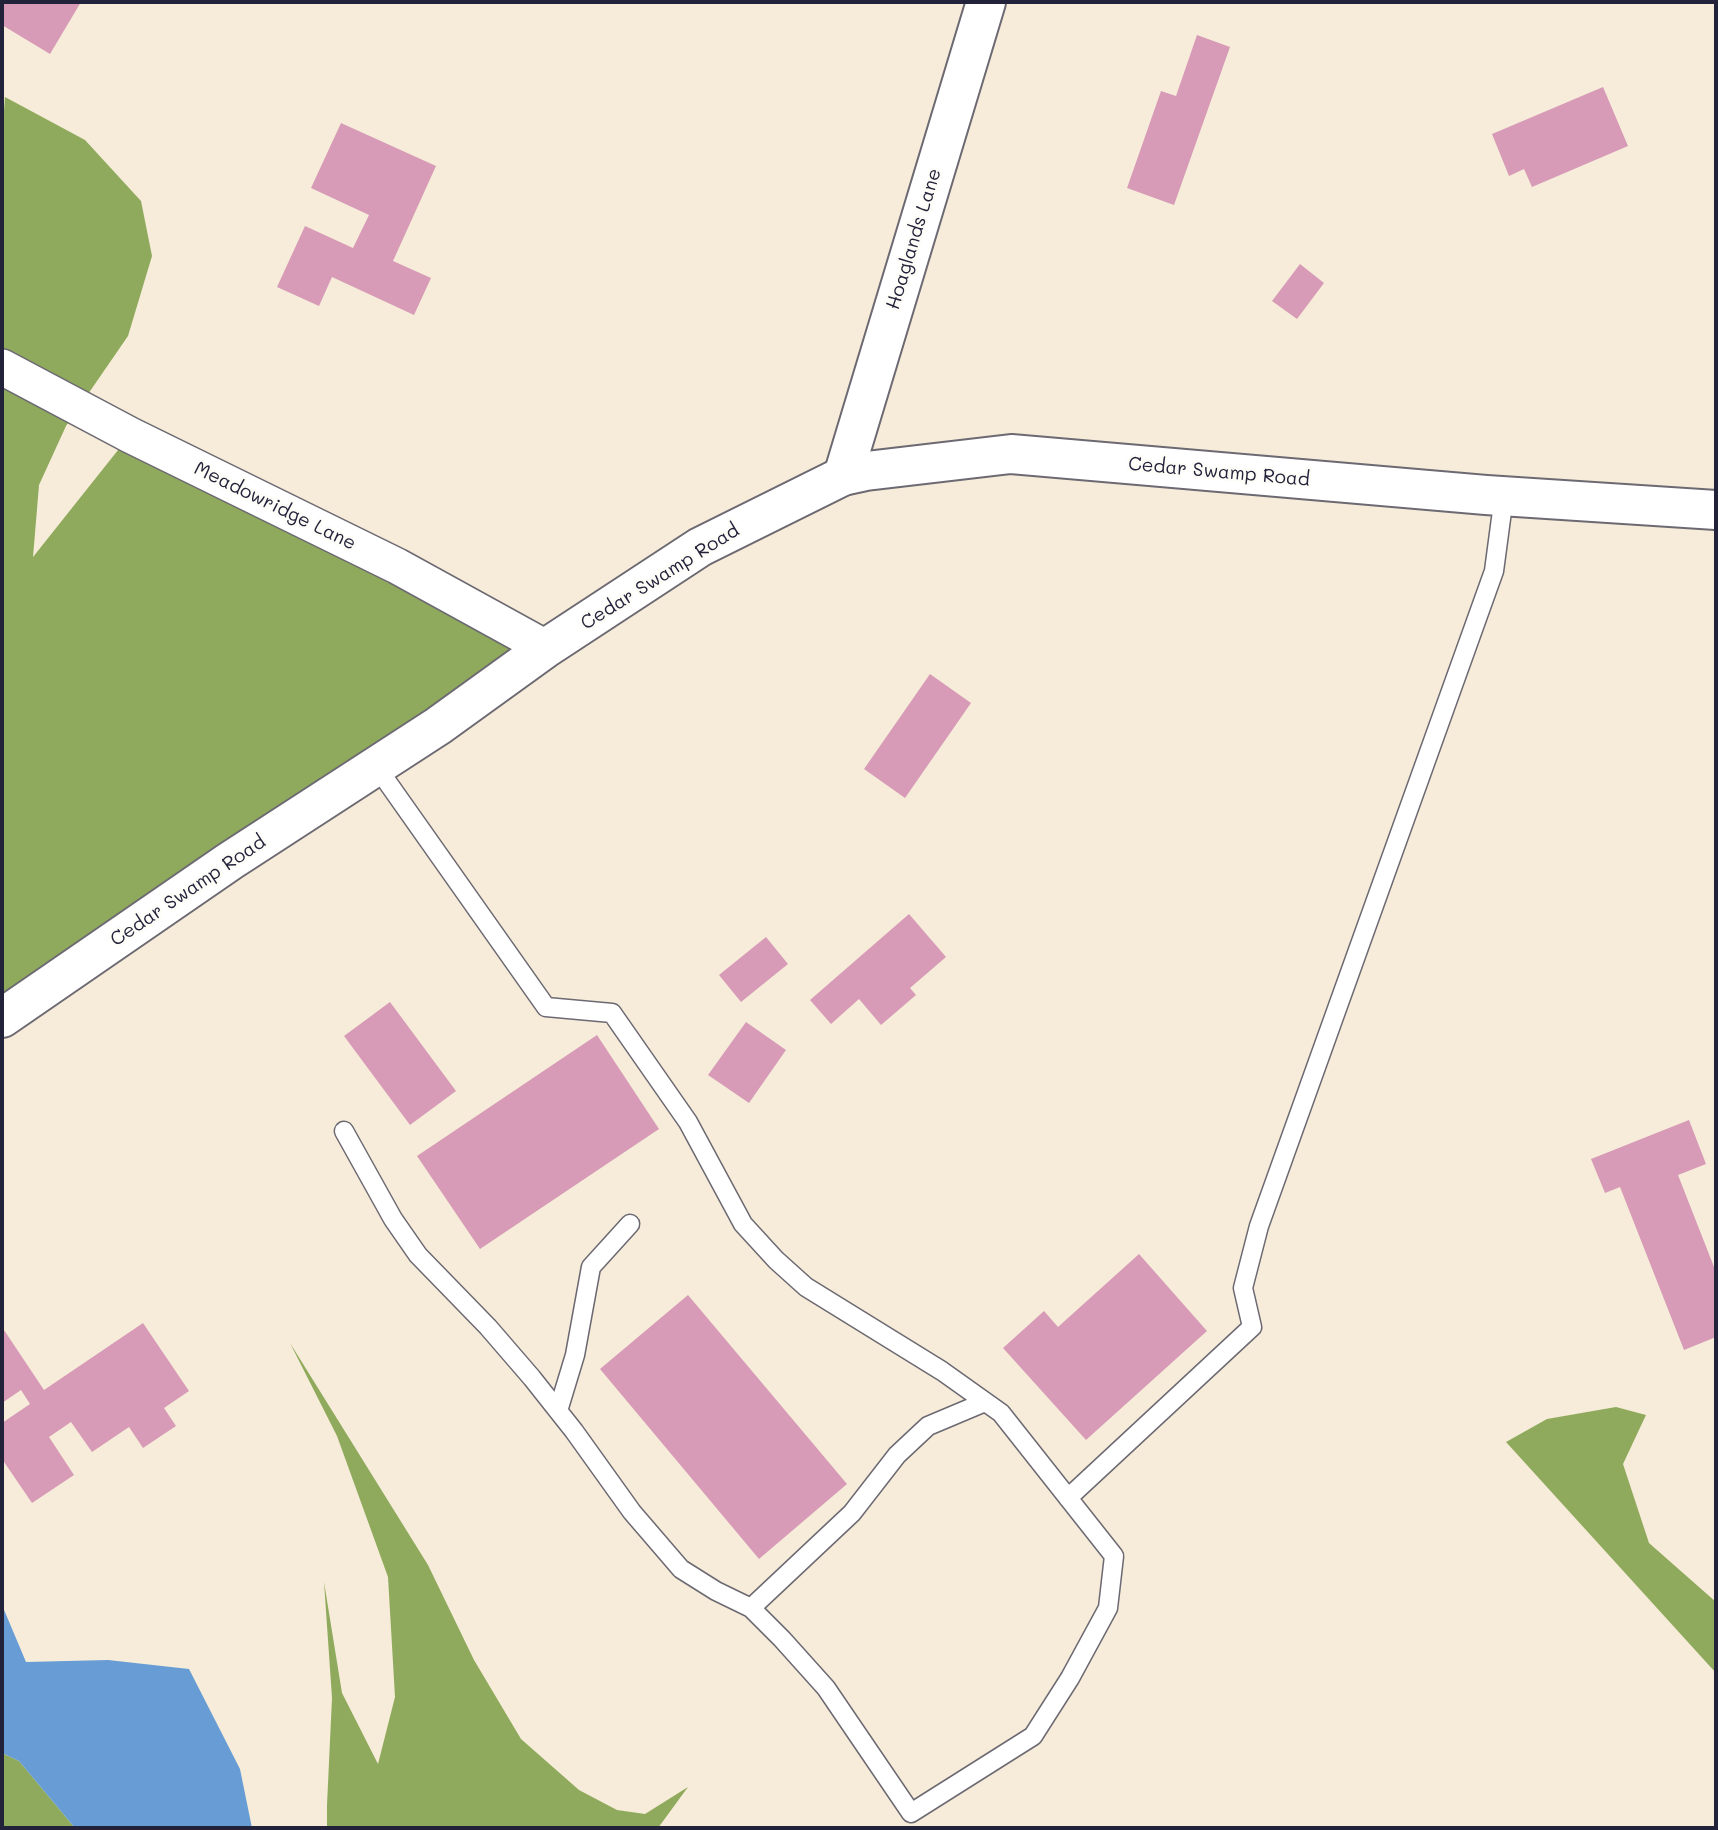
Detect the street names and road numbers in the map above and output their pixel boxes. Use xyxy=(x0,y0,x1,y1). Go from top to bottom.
street label: Hoaglands Lane xyxy=(882,166,946,312)
street label: Cedar Swamp Road xyxy=(1127,453,1311,491)
street label: Meadowridge Lane xyxy=(190,457,360,555)
street label: Cedar Swamp Road xyxy=(577,519,743,635)
street label: Cedar Swamp Road xyxy=(106,831,270,951)

